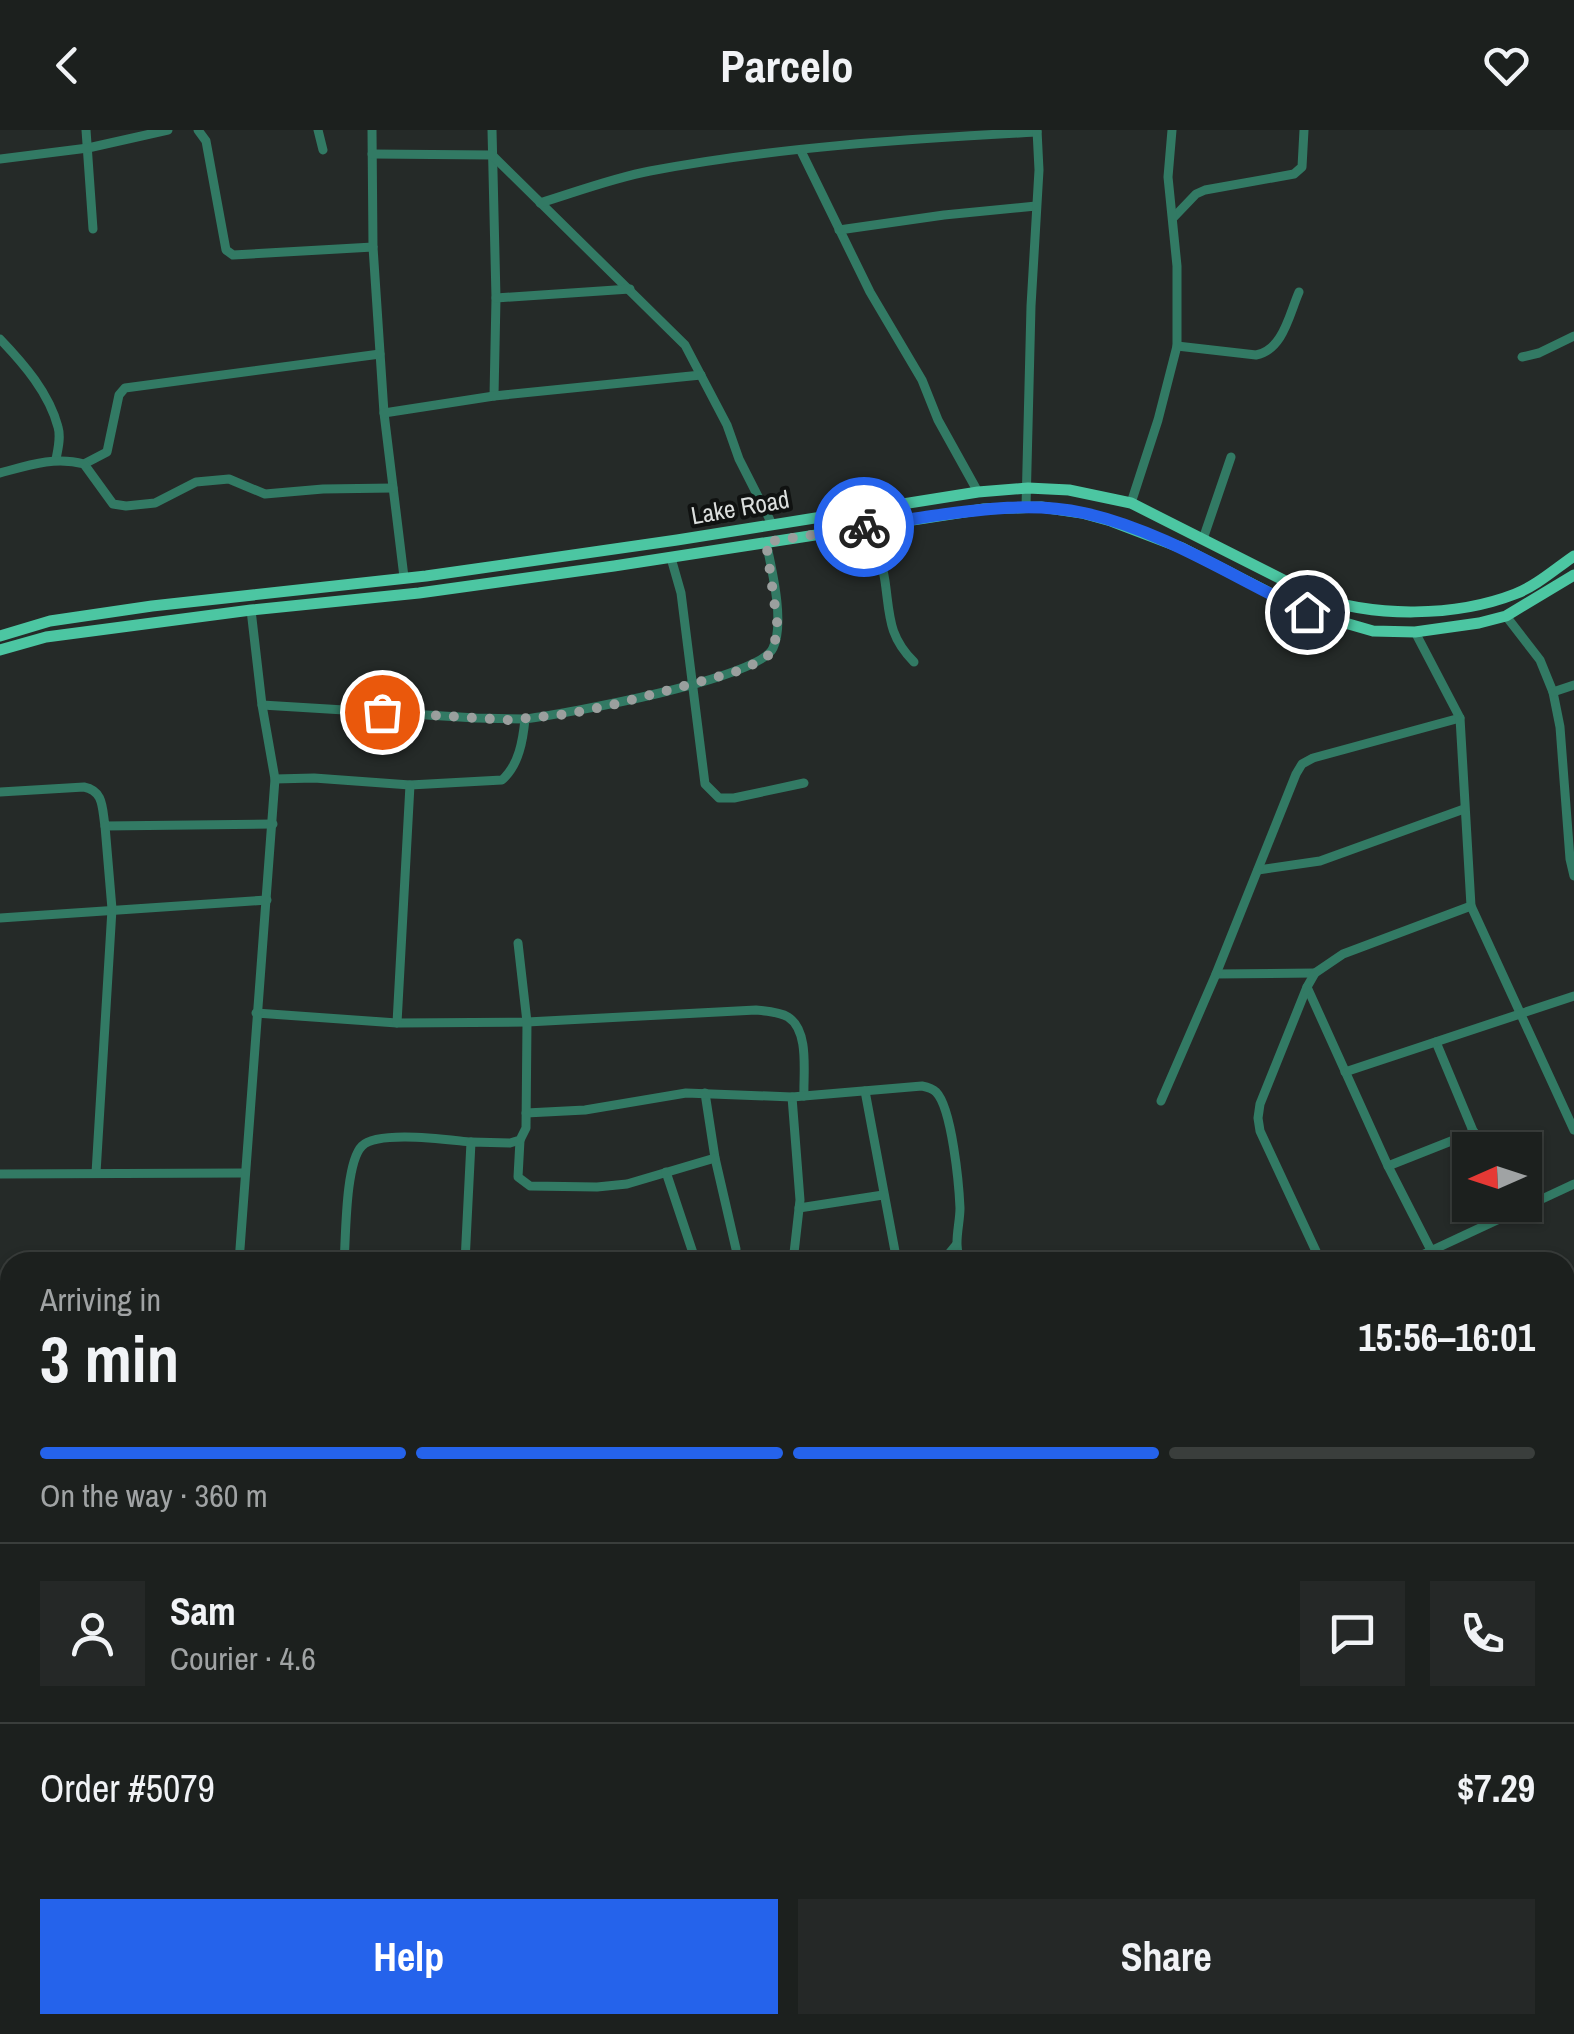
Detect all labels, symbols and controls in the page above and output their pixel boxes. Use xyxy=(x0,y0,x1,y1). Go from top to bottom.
text: Parcelo xyxy=(720,35,854,96)
icon: back xyxy=(40,38,95,93)
icon: heart xyxy=(1479,38,1534,93)
courier xyxy=(814,477,914,577)
street label: Lake Road xyxy=(688,482,792,532)
icon: bike xyxy=(837,500,892,555)
pin xyxy=(1265,570,1350,655)
icon: home xyxy=(1280,585,1335,640)
pin xyxy=(340,670,425,755)
icon: bag xyxy=(355,685,410,740)
north arrow xyxy=(1452,1132,1542,1222)
map controls xyxy=(1452,1132,1542,1222)
text: Arriving in xyxy=(40,1278,161,1321)
text: 15:56–16:01 xyxy=(1358,1312,1535,1363)
text: 3 min xyxy=(40,1315,179,1402)
text: On the way · 360 m xyxy=(40,1474,268,1517)
button: person xyxy=(40,1581,145,1686)
button: chat xyxy=(1300,1581,1405,1686)
button: phone xyxy=(1430,1581,1535,1686)
text: Sam xyxy=(170,1586,236,1637)
text: Courier · 4.6 xyxy=(170,1637,316,1680)
text: Order #5079 xyxy=(40,1763,215,1814)
text: $7.29 xyxy=(1457,1763,1535,1814)
button: Help xyxy=(40,1899,778,2014)
button: Share xyxy=(798,1899,1535,2014)

